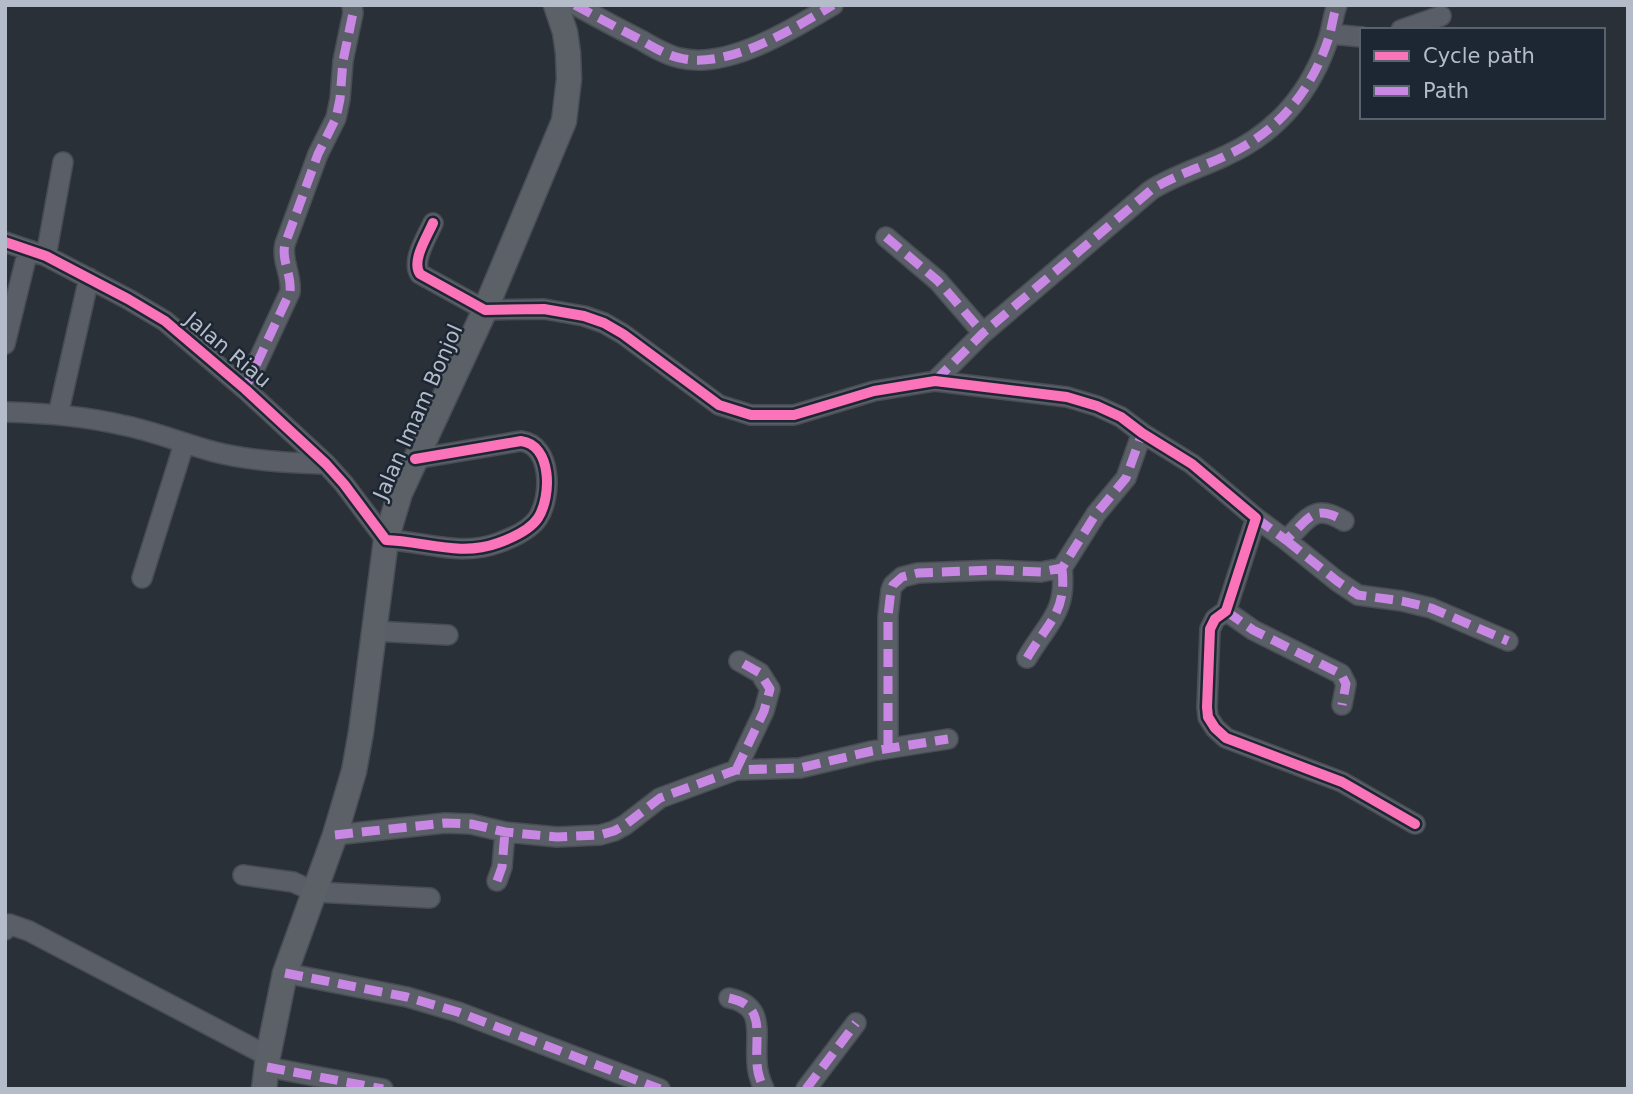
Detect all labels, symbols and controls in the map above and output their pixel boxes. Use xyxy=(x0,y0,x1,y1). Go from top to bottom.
legend xyxy=(1360,28,1605,119)
text: Cycle path xyxy=(1423,44,1535,68)
text: Path xyxy=(1423,79,1469,103)
street label: Jalan Riau xyxy=(179,306,276,393)
street label: Jalan Imam Bonjol xyxy=(368,321,467,505)

